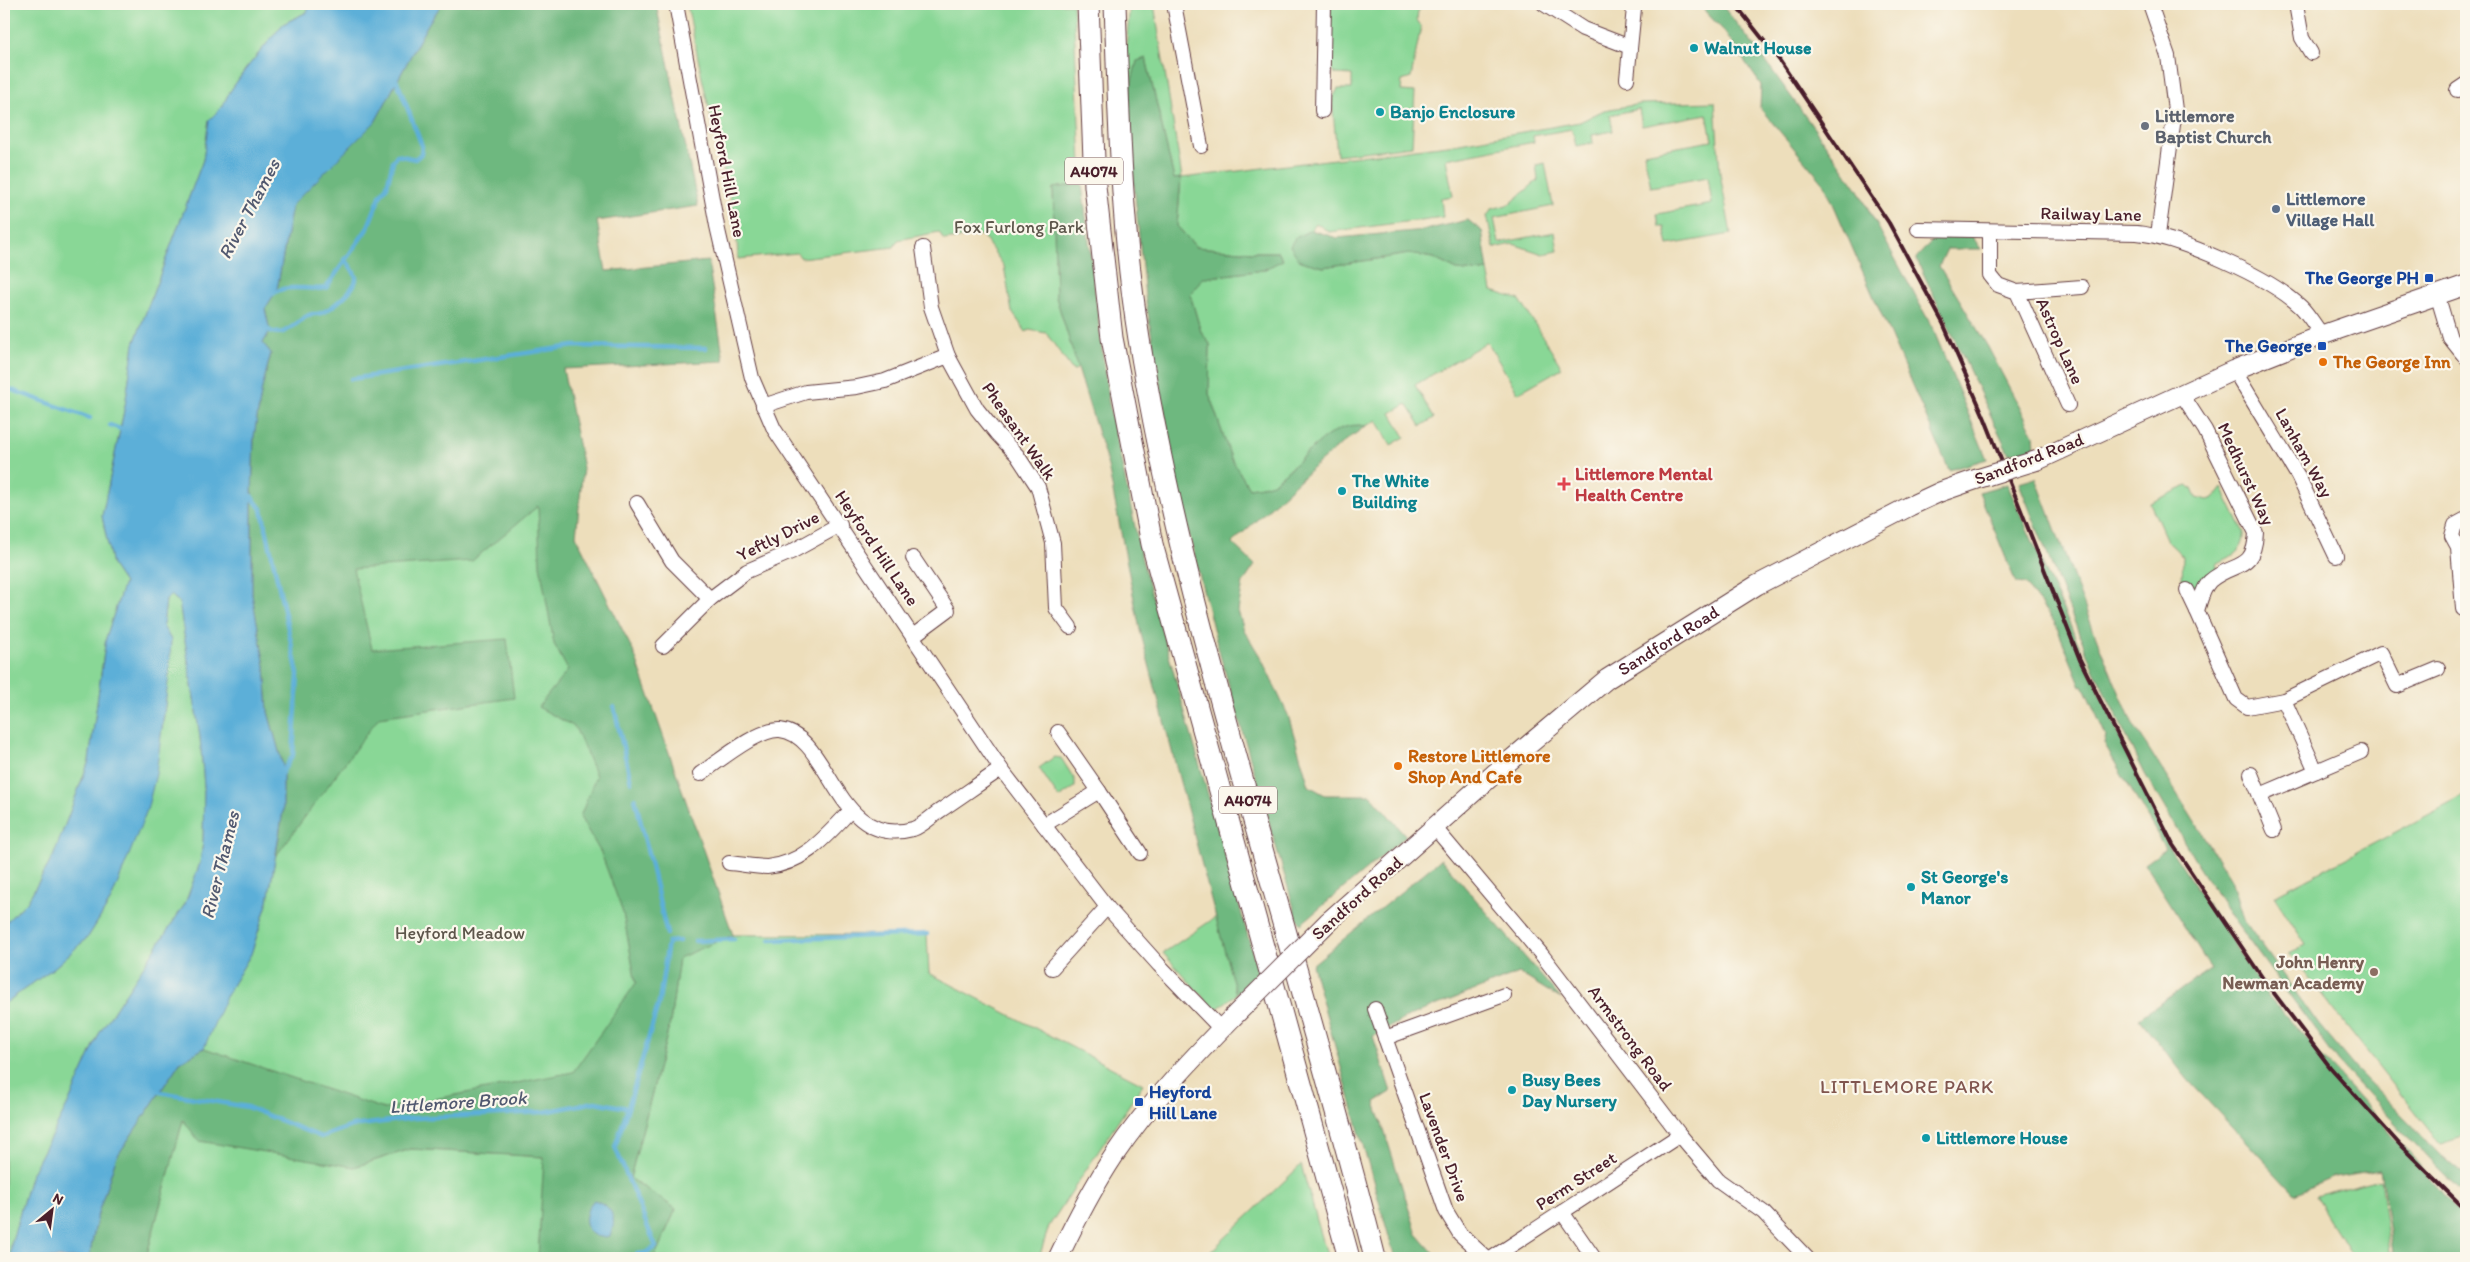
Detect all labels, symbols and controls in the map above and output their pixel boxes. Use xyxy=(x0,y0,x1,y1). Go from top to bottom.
place label: Walnut House xyxy=(1704,37,1812,59)
marker: Walnut House xyxy=(1688,42,1700,54)
place label: Banjo Enclosure xyxy=(1390,101,1516,123)
street label: Heyford Hill Lane xyxy=(703,103,751,239)
place label: Littlemore Baptist Church xyxy=(2155,105,2272,148)
marker: Banjo Enclosure xyxy=(1374,106,1386,118)
marker: Littlemore Baptist Church xyxy=(2139,120,2151,132)
water label: River Thames xyxy=(213,154,286,263)
road number: A4074 xyxy=(1065,158,1123,185)
place label: Littlemore Village Hall xyxy=(2286,188,2375,231)
street label: Railway Lane xyxy=(2040,202,2142,226)
marker: Littlemore Village Hall xyxy=(2270,203,2282,215)
park label: Fox Furlong Park xyxy=(954,216,1085,238)
place label: The George PH xyxy=(2304,267,2419,289)
marker: The George PH xyxy=(2423,272,2435,284)
street label: Astrop Lane xyxy=(2031,294,2089,388)
place label: The George xyxy=(2224,335,2312,357)
marker: The George xyxy=(2316,340,2328,352)
place label: The George Inn xyxy=(2332,351,2451,373)
marker: The George Inn xyxy=(2317,356,2329,368)
street label: Pheasant Walk xyxy=(977,378,1061,485)
street label: Lanham Way xyxy=(2270,404,2338,502)
street label: Medhurst Way xyxy=(2213,419,2280,529)
street label: Sandford Road xyxy=(1971,428,2087,490)
place label: Littlemore Mental Health Centre xyxy=(1575,463,1714,506)
place label: The White Building xyxy=(1351,470,1429,513)
marker: Littlemore Mental Health Centre xyxy=(1557,477,1571,491)
marker: The White Building xyxy=(1336,485,1348,497)
street label: Heyford Hill Lane xyxy=(830,486,924,610)
street label: Yeftly Drive xyxy=(733,506,823,566)
street label: Sandford Road xyxy=(1614,600,1723,681)
place label: Restore Littlemore Shop And Cafe xyxy=(1408,745,1551,788)
marker: Restore Littlemore Shop And Cafe xyxy=(1392,760,1404,772)
road number: A4074 xyxy=(1219,786,1277,814)
water label: River Thames xyxy=(196,807,245,921)
street label: Sandford Road xyxy=(1307,851,1407,945)
place label: St George's Manor xyxy=(1921,866,2008,909)
marker: St George's Manor xyxy=(1905,881,1917,893)
park label: Heyford Meadow xyxy=(395,922,525,944)
place label: John Henry Newman Academy xyxy=(2222,951,2365,994)
marker: John Henry Newman Academy xyxy=(2368,966,2380,978)
street label: Armstrong Road xyxy=(1583,981,1677,1095)
place label: Busy Bees Day Nursery xyxy=(1522,1069,1617,1112)
district label: LITTLEMORE PARK xyxy=(1820,1075,1994,1098)
place label: Heyford Hill Lane xyxy=(1149,1081,1217,1124)
marker: Busy Bees Day Nursery xyxy=(1506,1084,1518,1096)
water label: Littlemore Brook xyxy=(389,1086,528,1118)
street label: Lavender Drive xyxy=(1414,1089,1474,1205)
marker: Heyford Hill Lane xyxy=(1133,1096,1145,1108)
place label: Littlemore House xyxy=(1936,1127,2068,1149)
marker: Littlemore House xyxy=(1920,1132,1932,1144)
street label: Perm Street xyxy=(1531,1147,1621,1215)
north arrow xyxy=(28,1184,78,1234)
text: N xyxy=(50,1189,66,1209)

